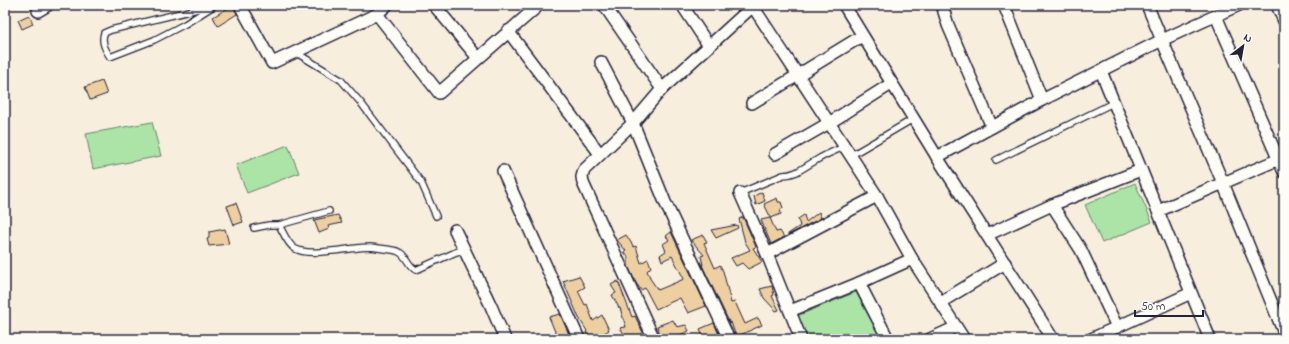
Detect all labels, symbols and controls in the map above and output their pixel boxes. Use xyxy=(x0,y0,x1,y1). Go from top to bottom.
north arrow xyxy=(1223,26,1263,66)
text: N xyxy=(1240,30,1255,47)
scale bar xyxy=(1135,292,1203,318)
text: 50 m xyxy=(1141,298,1165,316)

